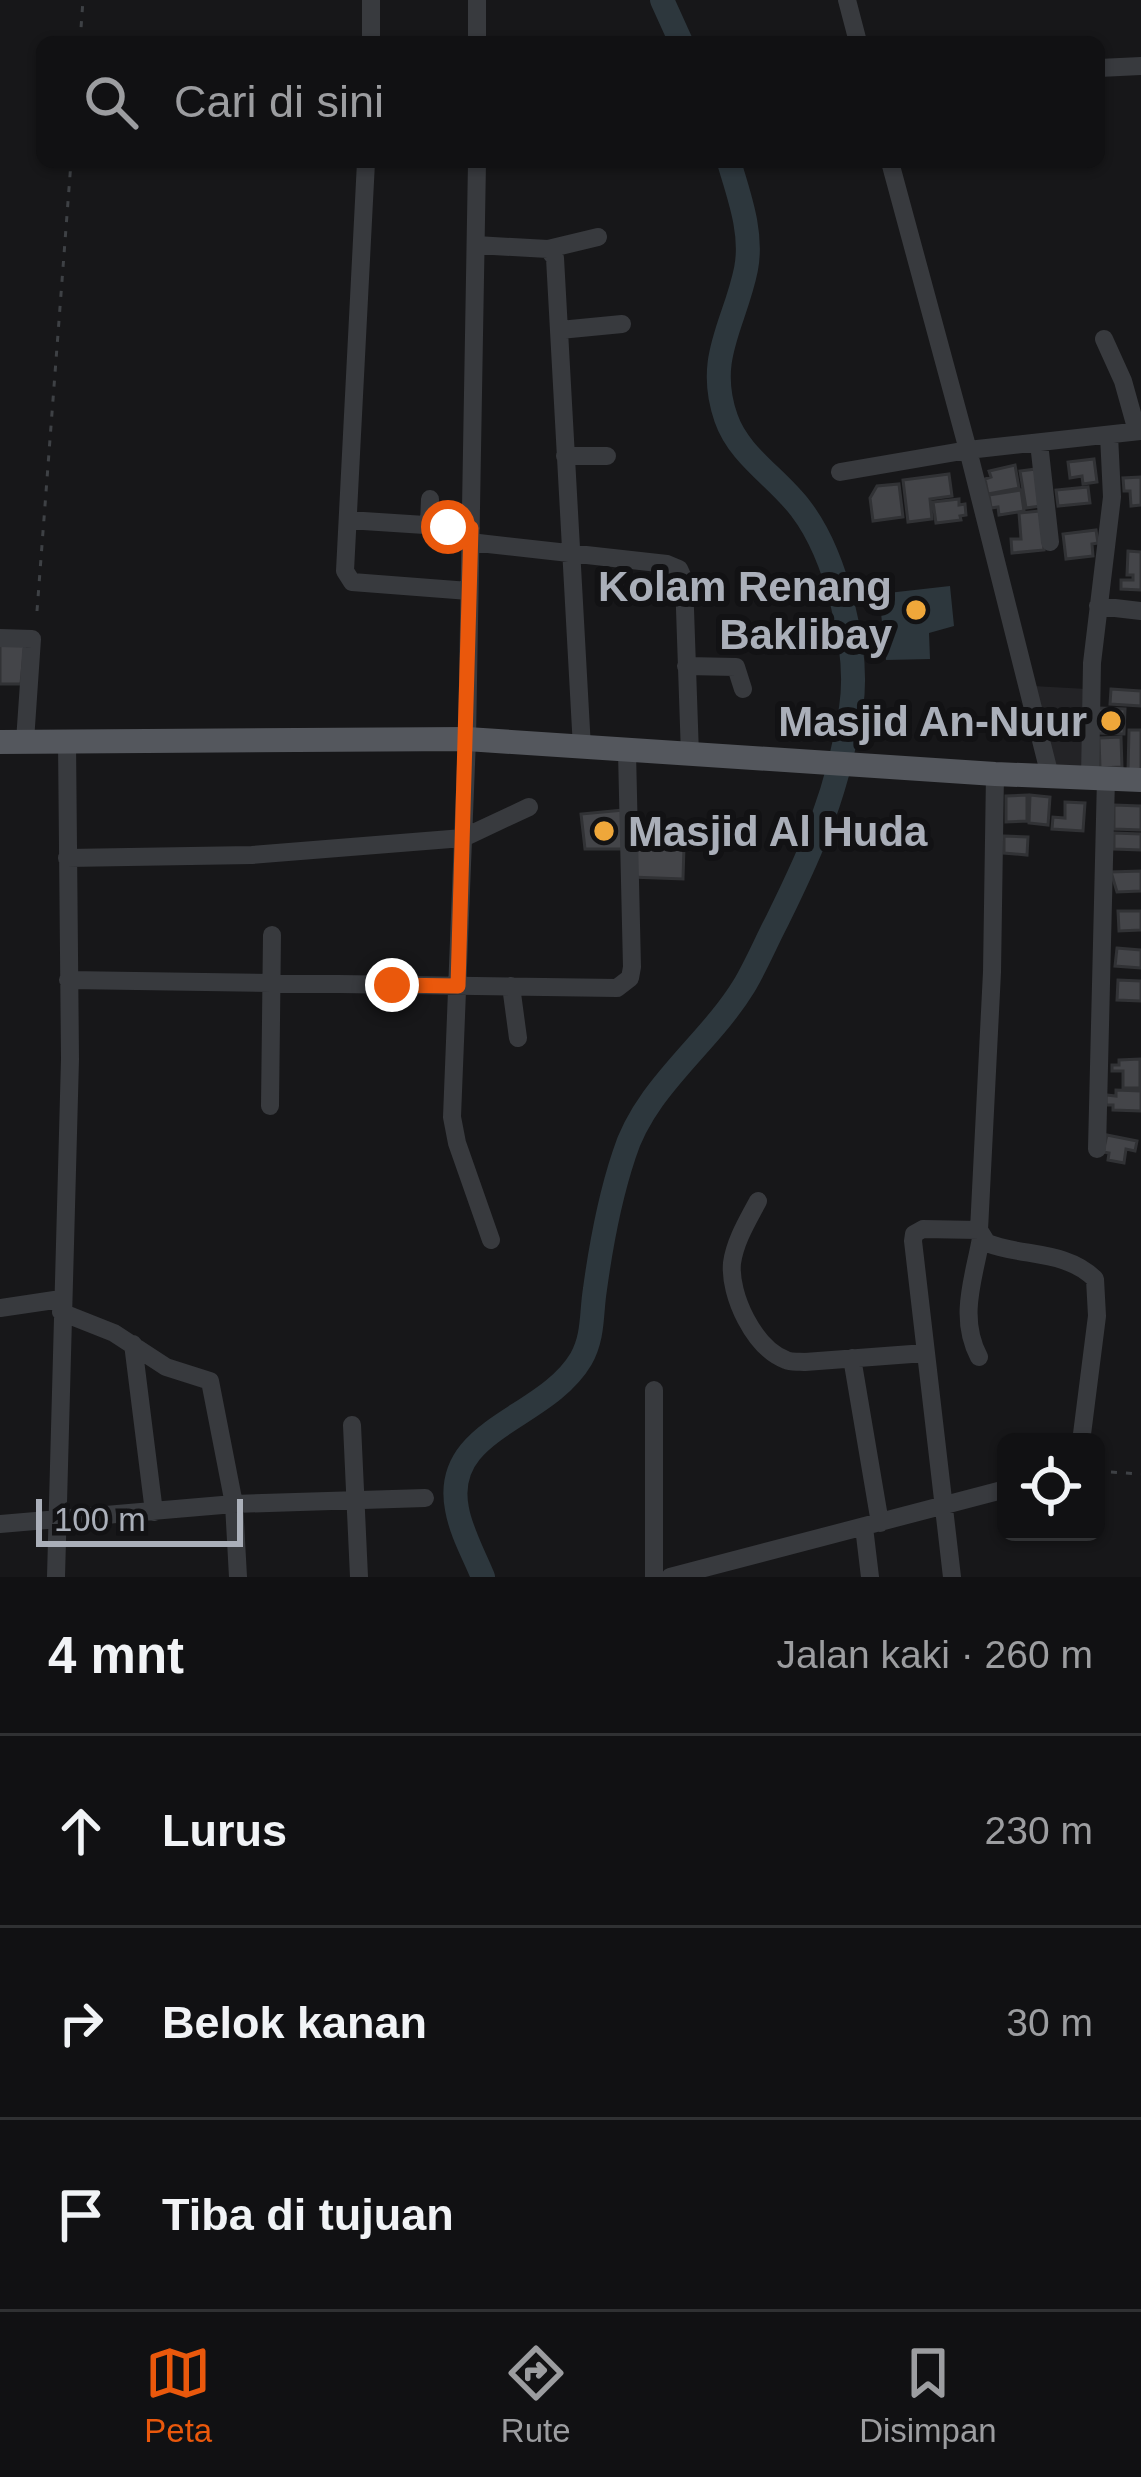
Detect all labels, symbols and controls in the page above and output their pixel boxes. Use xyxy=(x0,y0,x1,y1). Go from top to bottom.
search box xyxy=(36,36,1105,168)
icon: search xyxy=(78,69,144,135)
text: Cari di sini xyxy=(174,76,384,127)
route start xyxy=(421,500,475,554)
place label: Kolam Renang Baklibay xyxy=(598,563,893,658)
marker: Kolam Renang Baklibay xyxy=(903,597,929,623)
place label: Masjid An-Nuur xyxy=(778,698,1087,745)
marker: Masjid An-Nuur xyxy=(1098,708,1124,734)
place label: Masjid Al Huda xyxy=(628,808,928,855)
marker: Masjid Al Huda xyxy=(591,818,617,844)
route end xyxy=(365,958,419,1012)
map controls xyxy=(997,1433,1105,1541)
button: locate xyxy=(997,1433,1105,1541)
scale bar xyxy=(36,1493,243,1546)
text: 100 m xyxy=(54,1501,146,1538)
text: 4 mnt xyxy=(48,1627,184,1684)
text: Jalan kaki · 260 m xyxy=(777,1633,1093,1676)
icon: ahead xyxy=(48,1798,114,1864)
text: Lurus xyxy=(162,1805,287,1856)
text: 230 m xyxy=(985,1809,1093,1852)
icon: right xyxy=(48,1990,114,2056)
text: Belok kanan xyxy=(162,1997,427,2048)
text: 30 m xyxy=(1006,2001,1093,2044)
icon: arrive xyxy=(48,2182,114,2248)
text: Tiba di tujuan xyxy=(162,2189,454,2240)
tab: Peta xyxy=(144,2340,212,2450)
tab: Rute xyxy=(501,2340,571,2450)
tab: Disimpan xyxy=(859,2340,997,2450)

